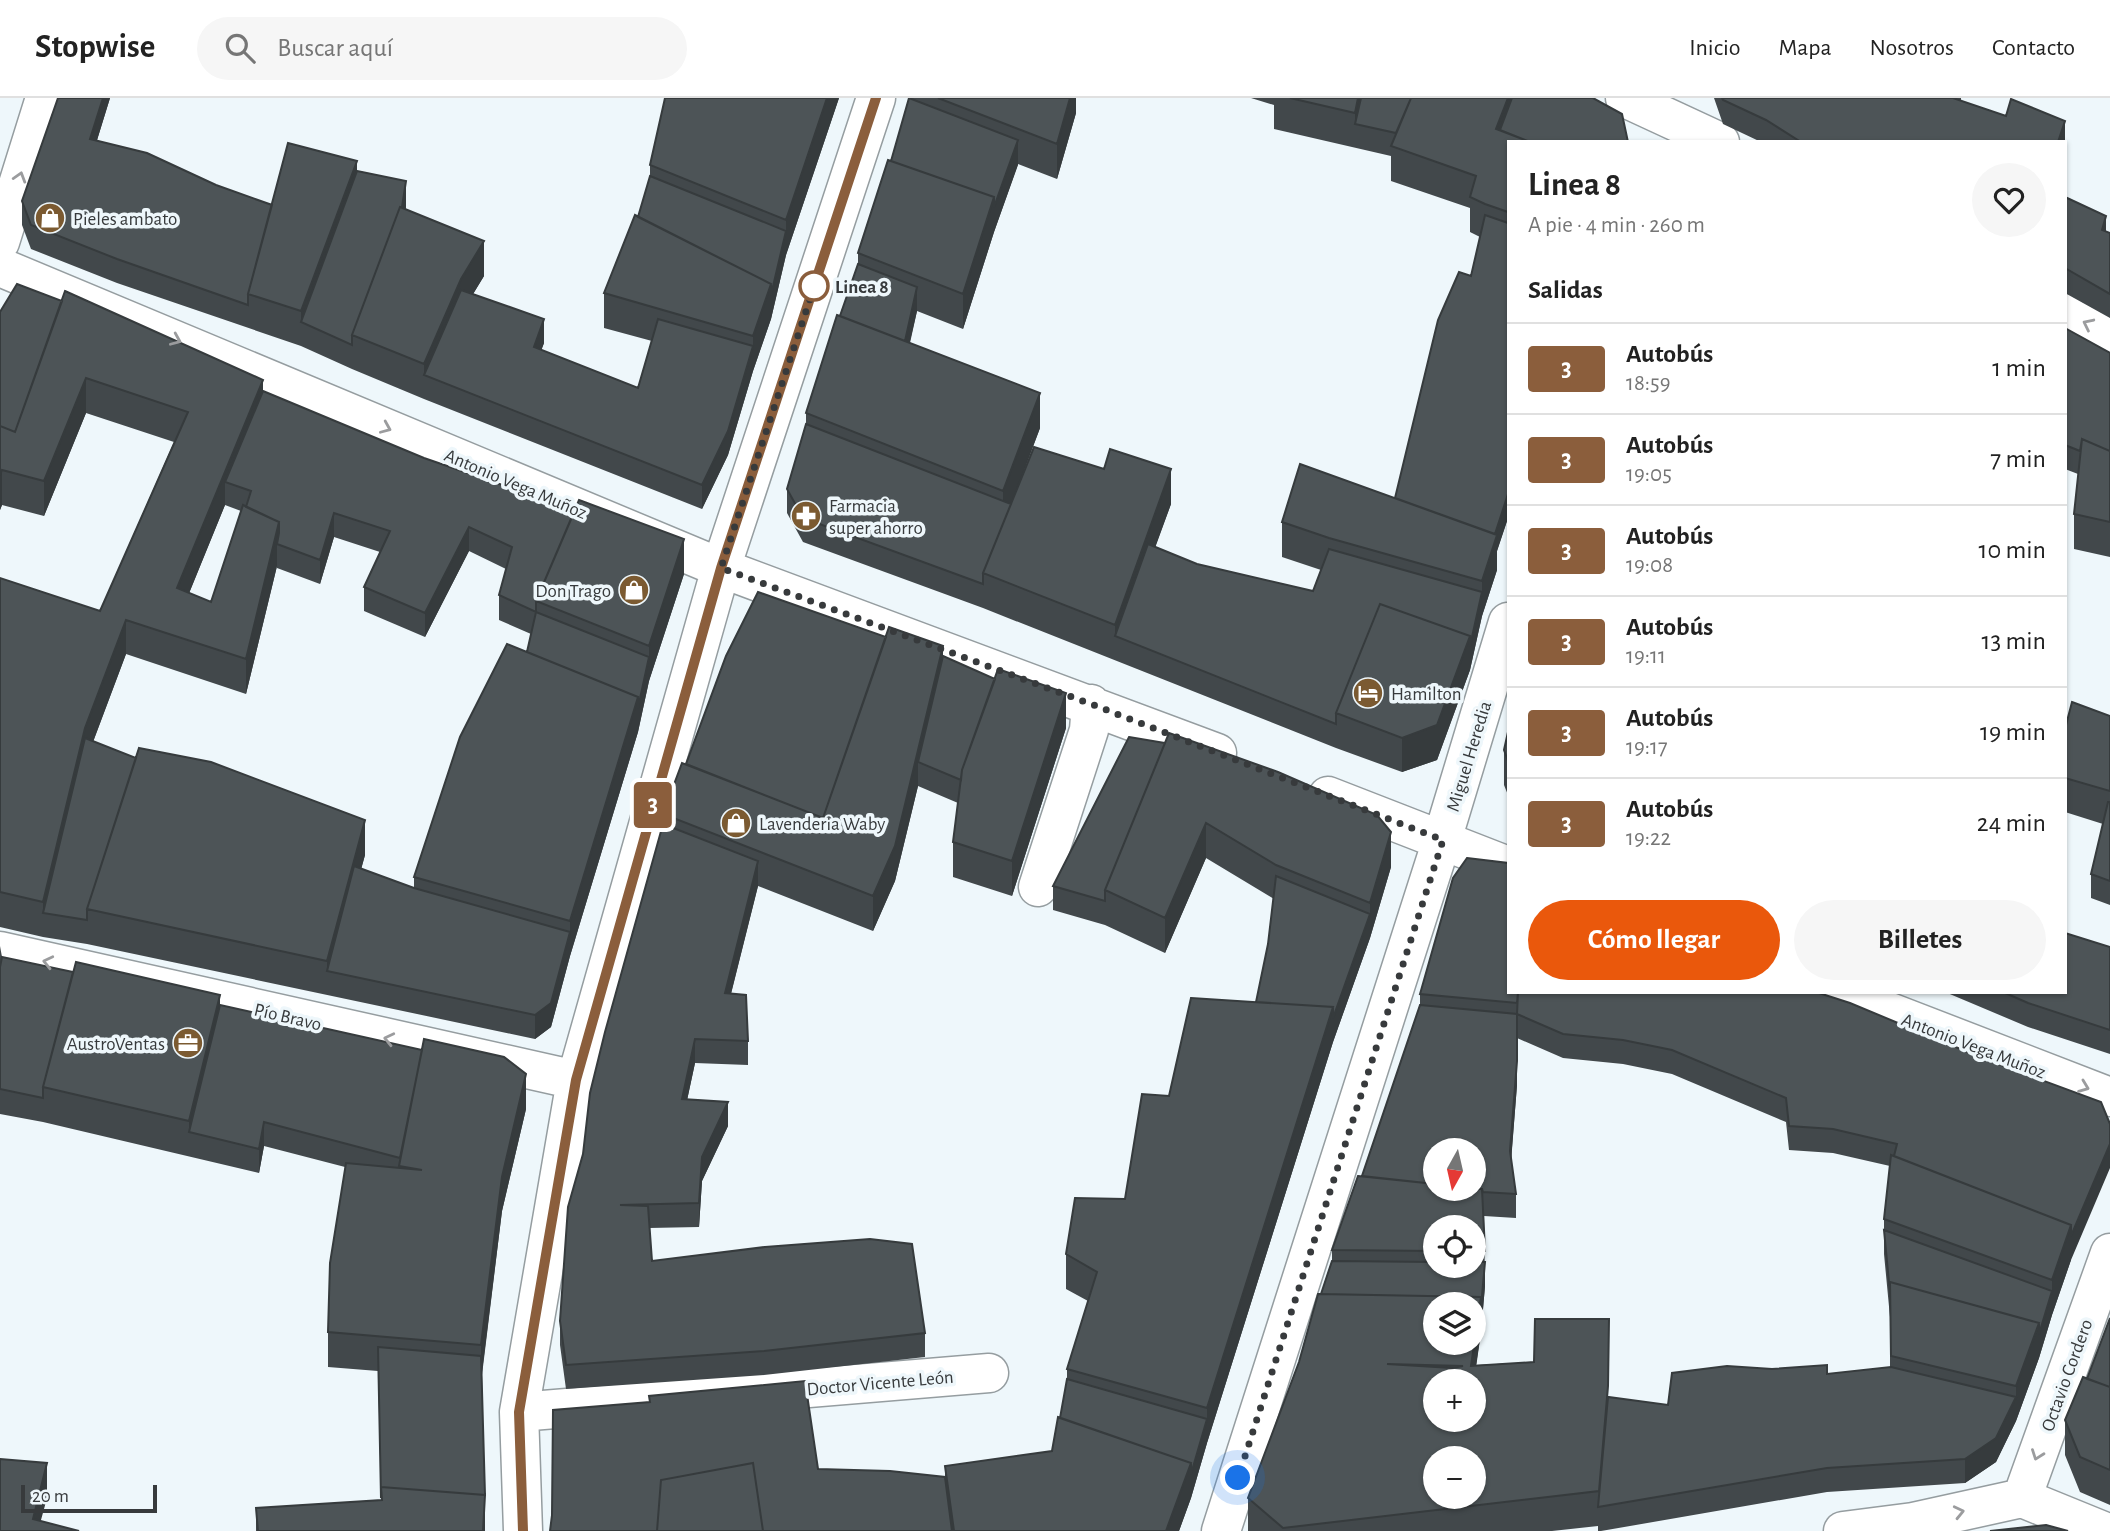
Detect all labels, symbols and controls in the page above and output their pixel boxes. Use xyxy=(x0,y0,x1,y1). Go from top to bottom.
search box xyxy=(197,17,687,80)
icon: search xyxy=(221,29,259,67)
text: Stopwise xyxy=(35,31,155,64)
text: Buscar aquí xyxy=(277,35,393,61)
text: Inicio xyxy=(1689,36,1740,60)
text: Mapa xyxy=(1778,36,1832,60)
text: Nosotros xyxy=(1870,36,1954,60)
text: Contacto xyxy=(1992,36,2075,60)
button: heart xyxy=(1972,163,2046,237)
text: Linea 8 xyxy=(1528,169,1621,202)
one-way arrow xyxy=(12,171,27,183)
shop icon: Pieles ambato xyxy=(33,201,67,235)
place label: Pieles ambato xyxy=(73,210,177,229)
text: A pie · 4 min · 260 m xyxy=(1528,214,1705,237)
marker: Linea 8 xyxy=(799,271,829,301)
text: Salidas xyxy=(1528,277,1603,303)
place label: Linea 8 xyxy=(835,278,889,297)
one-way arrow xyxy=(2082,319,2095,332)
one-way arrow xyxy=(169,332,181,346)
text: Autobús xyxy=(1626,341,1713,367)
text: 1 min xyxy=(1992,355,2046,381)
text: 3 xyxy=(1561,357,1572,381)
text: 18:59 xyxy=(1626,372,1671,395)
one-way arrow xyxy=(379,420,391,434)
text: Autobús xyxy=(1626,432,1713,458)
street label: Antonio Vega Muñoz xyxy=(441,446,590,523)
text: 7 min xyxy=(1990,446,2046,472)
text: 3 xyxy=(1561,448,1572,472)
text: 19:05 xyxy=(1626,463,1672,486)
place label: Farmacia super ahorro xyxy=(829,497,923,538)
pharmacy icon: Farmacia super ahorro xyxy=(789,499,823,533)
text: Autobús xyxy=(1626,523,1713,549)
text: 10 min xyxy=(1979,537,2046,563)
text: 3 xyxy=(1561,539,1572,563)
text: 19:08 xyxy=(1626,554,1673,577)
shop icon: Don Trago xyxy=(617,573,651,607)
place label: Don Trago xyxy=(535,582,611,601)
text: Autobús xyxy=(1626,614,1713,640)
text: 13 min xyxy=(1982,628,2046,654)
text: 3 xyxy=(1561,630,1572,654)
text: 19:11 xyxy=(1626,645,1666,668)
hotel icon: Hamilton xyxy=(1351,676,1385,710)
place label: Hamilton xyxy=(1391,685,1461,704)
street label: Miguel Heredia xyxy=(1444,699,1495,814)
text: Autobús xyxy=(1626,705,1713,731)
text: 19 min xyxy=(1980,719,2046,745)
text: 3 xyxy=(1561,721,1572,745)
text: 19:17 xyxy=(1626,736,1668,759)
line badge: 3 xyxy=(630,782,676,828)
text: 3 xyxy=(648,793,658,817)
text: Autobús xyxy=(1626,796,1713,822)
shop icon: Lavenderia Waby xyxy=(719,806,753,840)
text: 24 min xyxy=(1977,810,2046,836)
text: 3 xyxy=(1561,812,1572,836)
place label: Lavenderia Waby xyxy=(759,815,885,834)
text: 19:22 xyxy=(1626,827,1671,850)
button: Cómo llegar xyxy=(1528,900,1780,980)
button: Billetes xyxy=(1794,900,2046,980)
one-way arrow xyxy=(42,956,54,971)
street label: Pío Bravo xyxy=(252,1000,323,1034)
street label: Antonio Vega Muñoz xyxy=(1899,1010,2048,1083)
office icon: AustroVentas xyxy=(171,1026,205,1060)
one-way arrow xyxy=(383,1032,395,1047)
place label: AustroVentas xyxy=(67,1035,165,1054)
one-way arrow xyxy=(2078,1079,2090,1093)
north arrow xyxy=(1423,1138,1486,1200)
map controls xyxy=(1423,1138,1486,1509)
button: locate xyxy=(1423,1215,1486,1278)
button: layers xyxy=(1423,1292,1486,1355)
street label: Octavio Cordero xyxy=(2038,1317,2096,1434)
street label: Doctor Vicente León xyxy=(806,1368,954,1399)
button: + xyxy=(1423,1369,1486,1432)
button: − xyxy=(1423,1446,1486,1509)
one-way arrow xyxy=(2031,1449,2045,1461)
your location xyxy=(1220,1460,1255,1495)
scale bar xyxy=(21,1482,158,1514)
text: 20 m xyxy=(32,1487,69,1506)
one-way arrow xyxy=(1953,1506,1965,1520)

